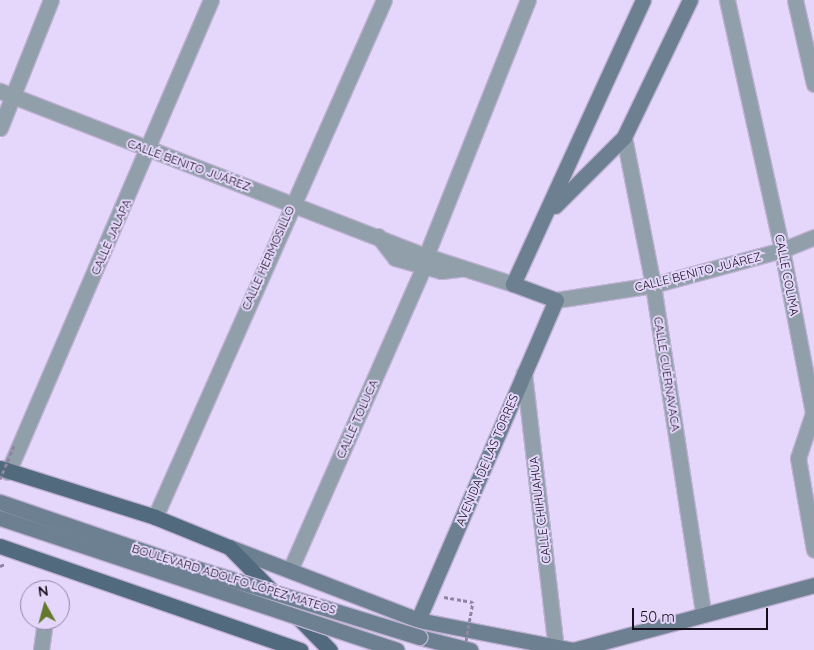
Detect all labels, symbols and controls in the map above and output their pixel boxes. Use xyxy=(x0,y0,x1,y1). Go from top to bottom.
street label: CALLE BENITO JUÁREZ xyxy=(125,136,253,194)
street label: CALLE JALAPA xyxy=(88,197,134,277)
street label: CALLE HERMOSILLO xyxy=(239,204,297,312)
street label: CALLE COLIMA xyxy=(772,233,802,317)
street label: CALLE BENITO JUÁREZ xyxy=(633,249,763,295)
street label: CALLE CUERNAVACA xyxy=(651,316,683,432)
street label: CALLE TOLUCA xyxy=(333,377,381,461)
street label: AVENIDA DE LAS TORRES xyxy=(453,392,521,528)
street label: CALLE CHIHUAHUA xyxy=(526,456,554,564)
street label: BOULEVARD ADOLFO LÓPEZ MATEOS xyxy=(130,541,338,617)
north arrow xyxy=(20,580,70,630)
text: N xyxy=(37,582,49,601)
scale bar xyxy=(634,598,770,630)
text: 50 m xyxy=(640,607,675,626)

